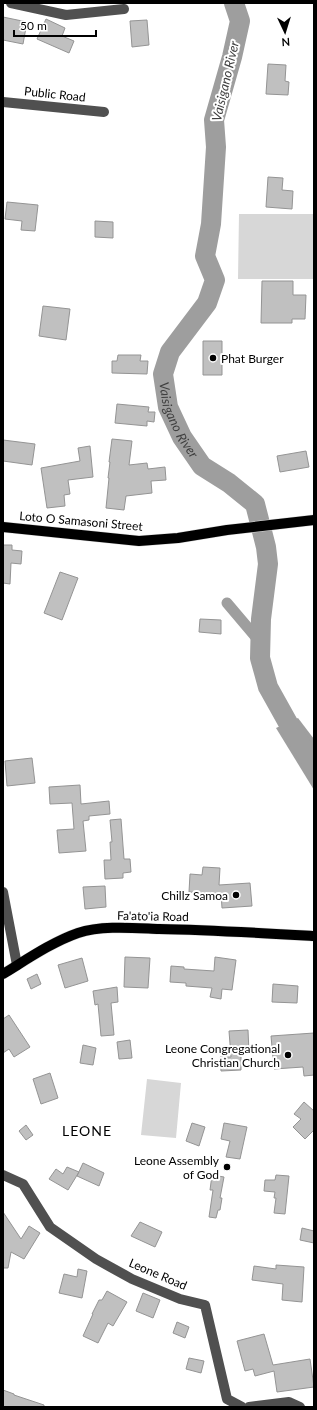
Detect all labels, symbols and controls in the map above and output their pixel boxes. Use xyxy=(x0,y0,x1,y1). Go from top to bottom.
scale bar xyxy=(14,12,96,38)
north arrow xyxy=(265,12,305,52)
text: 50 m xyxy=(20,18,47,33)
text: N xyxy=(281,36,290,49)
water label: Vaisigano River xyxy=(208,39,242,123)
street label: Public Road xyxy=(24,83,86,105)
place label: Phat Burger xyxy=(221,351,284,366)
marker: Phat Burger xyxy=(208,353,218,363)
water label: Vaisigano River xyxy=(156,381,202,461)
street label: Loto O Samasoni Street xyxy=(19,508,144,534)
place label: Chillz Samoa xyxy=(161,888,228,903)
marker: Chillz Samoa xyxy=(231,890,241,900)
street label: Fa'ato'ia Road xyxy=(117,908,189,924)
place label: Leone Congregational Christian Church xyxy=(165,1041,280,1070)
marker: Leone Congregational Christian Church xyxy=(283,1050,293,1060)
district label: LEONE xyxy=(62,1122,112,1139)
place label: Leone Assembly of God xyxy=(134,1153,220,1182)
marker: Leone Assembly of God xyxy=(222,1162,232,1172)
street label: Leone Road xyxy=(127,1255,189,1293)

